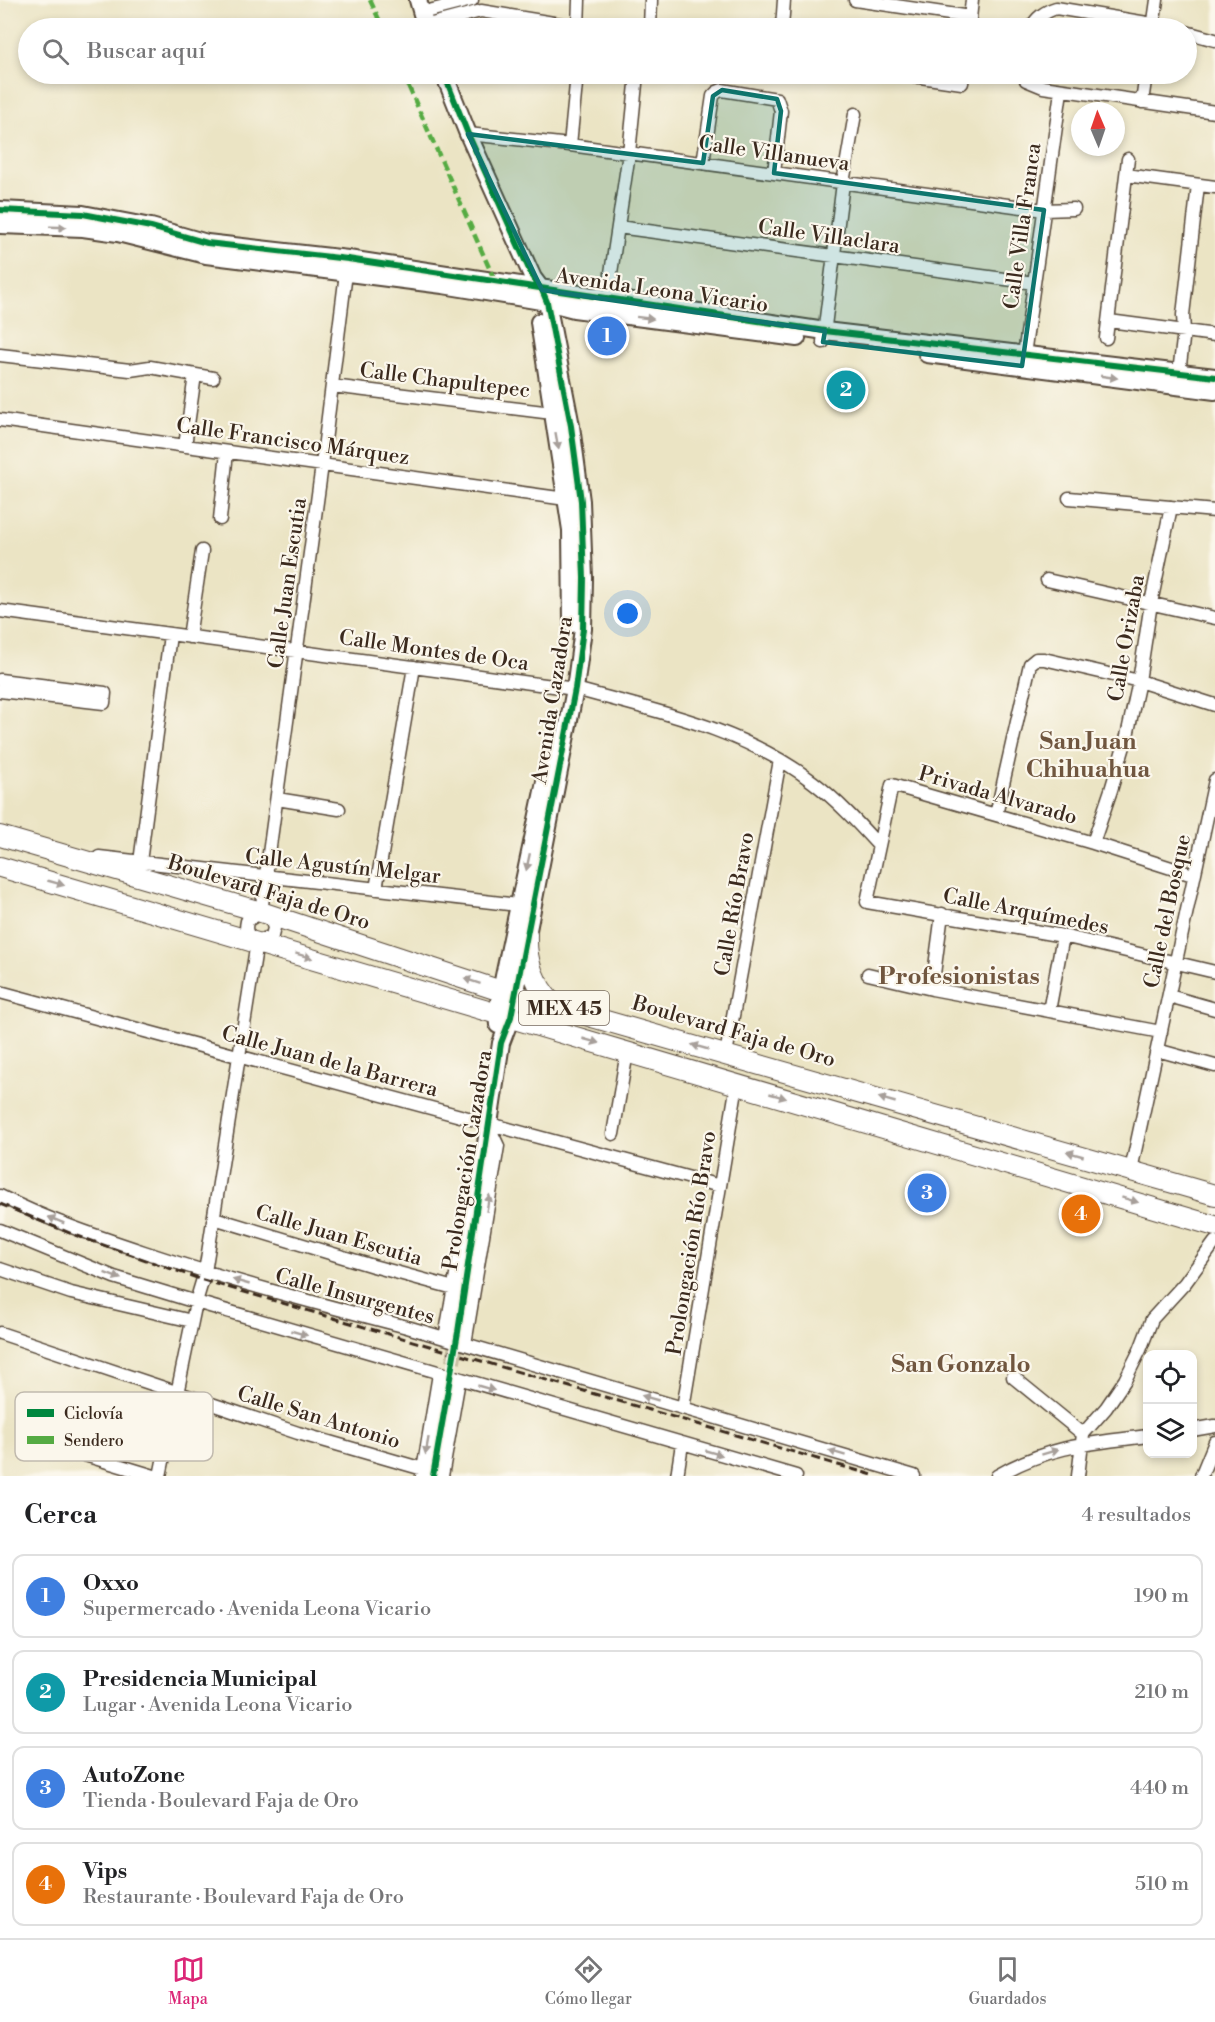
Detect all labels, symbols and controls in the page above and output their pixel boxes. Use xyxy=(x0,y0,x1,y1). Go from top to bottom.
search box xyxy=(18,18,1197,84)
icon: search xyxy=(39,35,72,68)
text: Buscar aquí xyxy=(87,38,205,65)
north arrow xyxy=(1071,102,1125,156)
street label: Calle Villanueva xyxy=(697,131,851,178)
street label: Calle Villa Franca xyxy=(998,141,1048,311)
street label: Calle Villaclara xyxy=(756,214,902,260)
one-way arrow xyxy=(49,223,68,232)
street label: Avenida Leona Vicario xyxy=(553,263,770,319)
pin: 1 xyxy=(588,314,626,358)
one-way arrow xyxy=(635,314,654,323)
street label: Calle Chapultepec xyxy=(358,358,532,404)
pin: 2 xyxy=(826,368,866,412)
one-way arrow xyxy=(1099,373,1118,382)
street label: Calle Francisco Márquez xyxy=(175,413,411,471)
one-way arrow xyxy=(553,432,562,451)
street label: Calle Juan Escutia xyxy=(263,496,313,670)
street label: Calle Orizaba xyxy=(1103,572,1151,704)
your location xyxy=(613,599,642,628)
street label: Avenida Cazadora xyxy=(527,614,579,787)
street label: Calle Montes de Oca xyxy=(337,625,531,677)
district label: San Juan Chihuahua xyxy=(1026,727,1151,785)
street label: Privada Alvarado xyxy=(915,761,1080,831)
street label: Calle Río Bravo xyxy=(710,830,760,978)
street label: Calle del Bosque xyxy=(1139,832,1197,991)
street label: Calle Agustín Melgar xyxy=(244,844,442,890)
street label: Boulevard Faja de Oro xyxy=(163,850,373,936)
one-way arrow xyxy=(522,852,532,871)
one-way arrow xyxy=(47,879,65,888)
street label: Calle Arquímedes xyxy=(941,883,1111,941)
one-way arrow xyxy=(295,952,313,961)
district label: Profesionistas xyxy=(878,962,1040,992)
one-way arrow xyxy=(463,976,481,985)
street label: Boulevard Faja de Oro xyxy=(628,990,838,1073)
road number: MEX 45 xyxy=(519,991,609,1025)
street label: Calle Juan de la Barrera xyxy=(219,1021,441,1103)
one-way arrow xyxy=(582,1037,600,1046)
one-way arrow xyxy=(691,1041,709,1051)
street label: Prolongación Cazadora xyxy=(438,1048,498,1272)
one-way arrow xyxy=(770,1092,788,1101)
one-way arrow xyxy=(878,1095,896,1104)
street label: Prolongación Río Bravo xyxy=(661,1129,723,1357)
one-way arrow xyxy=(1065,1149,1083,1158)
pin: 3 xyxy=(908,1170,946,1216)
pin: 4 xyxy=(1062,1192,1100,1236)
one-way arrow xyxy=(484,1194,493,1213)
one-way arrow xyxy=(1121,1196,1139,1205)
street label: Calle Juan Escutia xyxy=(252,1200,425,1272)
one-way arrow xyxy=(47,1215,65,1224)
street label: Calle Insurgentes xyxy=(272,1263,437,1331)
one-way arrow xyxy=(104,1271,122,1281)
one-way arrow xyxy=(231,1277,249,1286)
one-way arrow xyxy=(290,1329,308,1338)
district label: San Gonzalo xyxy=(891,1350,1031,1380)
map controls xyxy=(1143,1350,1197,1458)
button: locate xyxy=(1143,1350,1197,1404)
street label: Calle San Antonio xyxy=(234,1381,403,1455)
one-way arrow xyxy=(477,1383,495,1393)
legend xyxy=(15,1392,213,1461)
one-way arrow xyxy=(641,1393,659,1402)
text: Ciclovía xyxy=(64,1404,124,1424)
button: layers xyxy=(1143,1404,1197,1458)
text: Sendero xyxy=(64,1431,124,1451)
one-way arrow xyxy=(422,1436,431,1455)
one-way arrow xyxy=(1041,1447,1059,1456)
one-way arrow xyxy=(828,1448,846,1457)
one-way arrow xyxy=(705,1449,723,1458)
text: Cerca xyxy=(24,1499,97,1531)
text: 4 resultados xyxy=(1081,1503,1191,1528)
text: Oxxo xyxy=(83,1570,139,1597)
text: 1 xyxy=(41,1584,50,1609)
text: 190 m xyxy=(1134,1584,1189,1609)
text: Supermercado · Avenida Leona Vicario xyxy=(83,1597,431,1622)
text: Presidencia Municipal xyxy=(83,1666,317,1693)
text: 2 xyxy=(39,1680,52,1705)
text: 210 m xyxy=(1134,1680,1189,1705)
text: Lugar · Avenida Leona Vicario xyxy=(83,1693,353,1718)
text: AutoZone xyxy=(83,1762,185,1789)
text: 3 xyxy=(39,1776,52,1801)
text: 440 m xyxy=(1130,1776,1189,1801)
text: Tienda · Boulevard Faja de Oro xyxy=(83,1789,359,1814)
text: Vips xyxy=(83,1858,127,1885)
text: 4 xyxy=(39,1872,52,1897)
text: 510 m xyxy=(1135,1872,1189,1897)
text: Restaurante · Boulevard Faja de Oro xyxy=(83,1885,404,1910)
tab: Mapa xyxy=(168,1953,208,2009)
tab: Cómo llegar xyxy=(545,1953,632,2009)
tab: Guardados xyxy=(969,1953,1047,2009)

